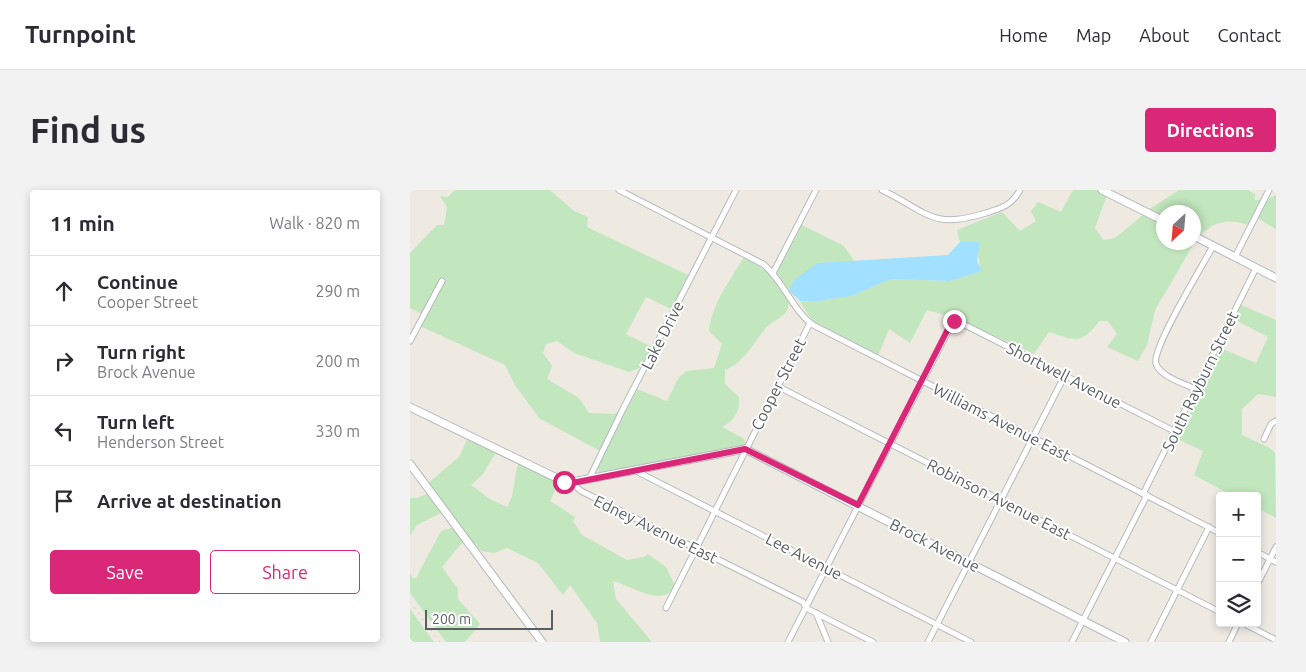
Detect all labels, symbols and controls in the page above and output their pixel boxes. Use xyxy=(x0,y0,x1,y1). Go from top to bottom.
text: Turnpoint xyxy=(25,21,136,48)
text: Home xyxy=(999,25,1048,45)
text: Map xyxy=(1076,25,1111,45)
text: About xyxy=(1139,25,1189,45)
text: Contact xyxy=(1217,25,1281,45)
button: Directions xyxy=(1145,108,1276,152)
text: Find us xyxy=(30,110,146,150)
north arrow xyxy=(1156,205,1201,250)
text: 11 min xyxy=(50,211,115,235)
text: Walk · 820 m xyxy=(269,214,360,232)
text: Continue xyxy=(97,271,178,293)
icon: ahead xyxy=(50,277,78,305)
text: 290 m xyxy=(315,282,360,300)
text: Cooper Street xyxy=(97,293,198,311)
street label: Lake Drive xyxy=(637,298,687,372)
street label: South Rayburn Street xyxy=(1158,307,1242,454)
route end xyxy=(943,310,966,333)
street label: Cooper Street xyxy=(747,334,809,433)
street label: Shortwell Avenue xyxy=(1004,338,1124,412)
text: Turn right xyxy=(97,341,185,363)
icon: right xyxy=(50,347,78,375)
text: 200 m xyxy=(315,352,360,370)
text: Brock Avenue xyxy=(97,363,196,381)
street label: Williams Avenue East xyxy=(930,379,1074,465)
text: Turn left xyxy=(97,411,175,433)
icon: left xyxy=(50,417,78,445)
text: 330 m xyxy=(315,422,360,440)
text: Henderson Street xyxy=(97,433,224,451)
street label: Robinson Avenue East xyxy=(924,455,1074,543)
route start xyxy=(553,471,576,494)
icon: arrive xyxy=(50,487,78,515)
text: Arrive at destination xyxy=(97,490,282,512)
street label: Edney Avenue East xyxy=(591,491,721,567)
map controls xyxy=(1216,492,1261,627)
button: + xyxy=(1216,492,1261,537)
street label: Brock Avenue xyxy=(887,515,983,575)
street label: Lee Avenue xyxy=(763,529,845,583)
button: − xyxy=(1216,537,1261,582)
button: Save xyxy=(50,550,200,594)
button: Share xyxy=(210,550,360,594)
button: layers xyxy=(1216,582,1261,627)
scale bar xyxy=(425,607,552,630)
text: 200 m xyxy=(432,611,471,627)

